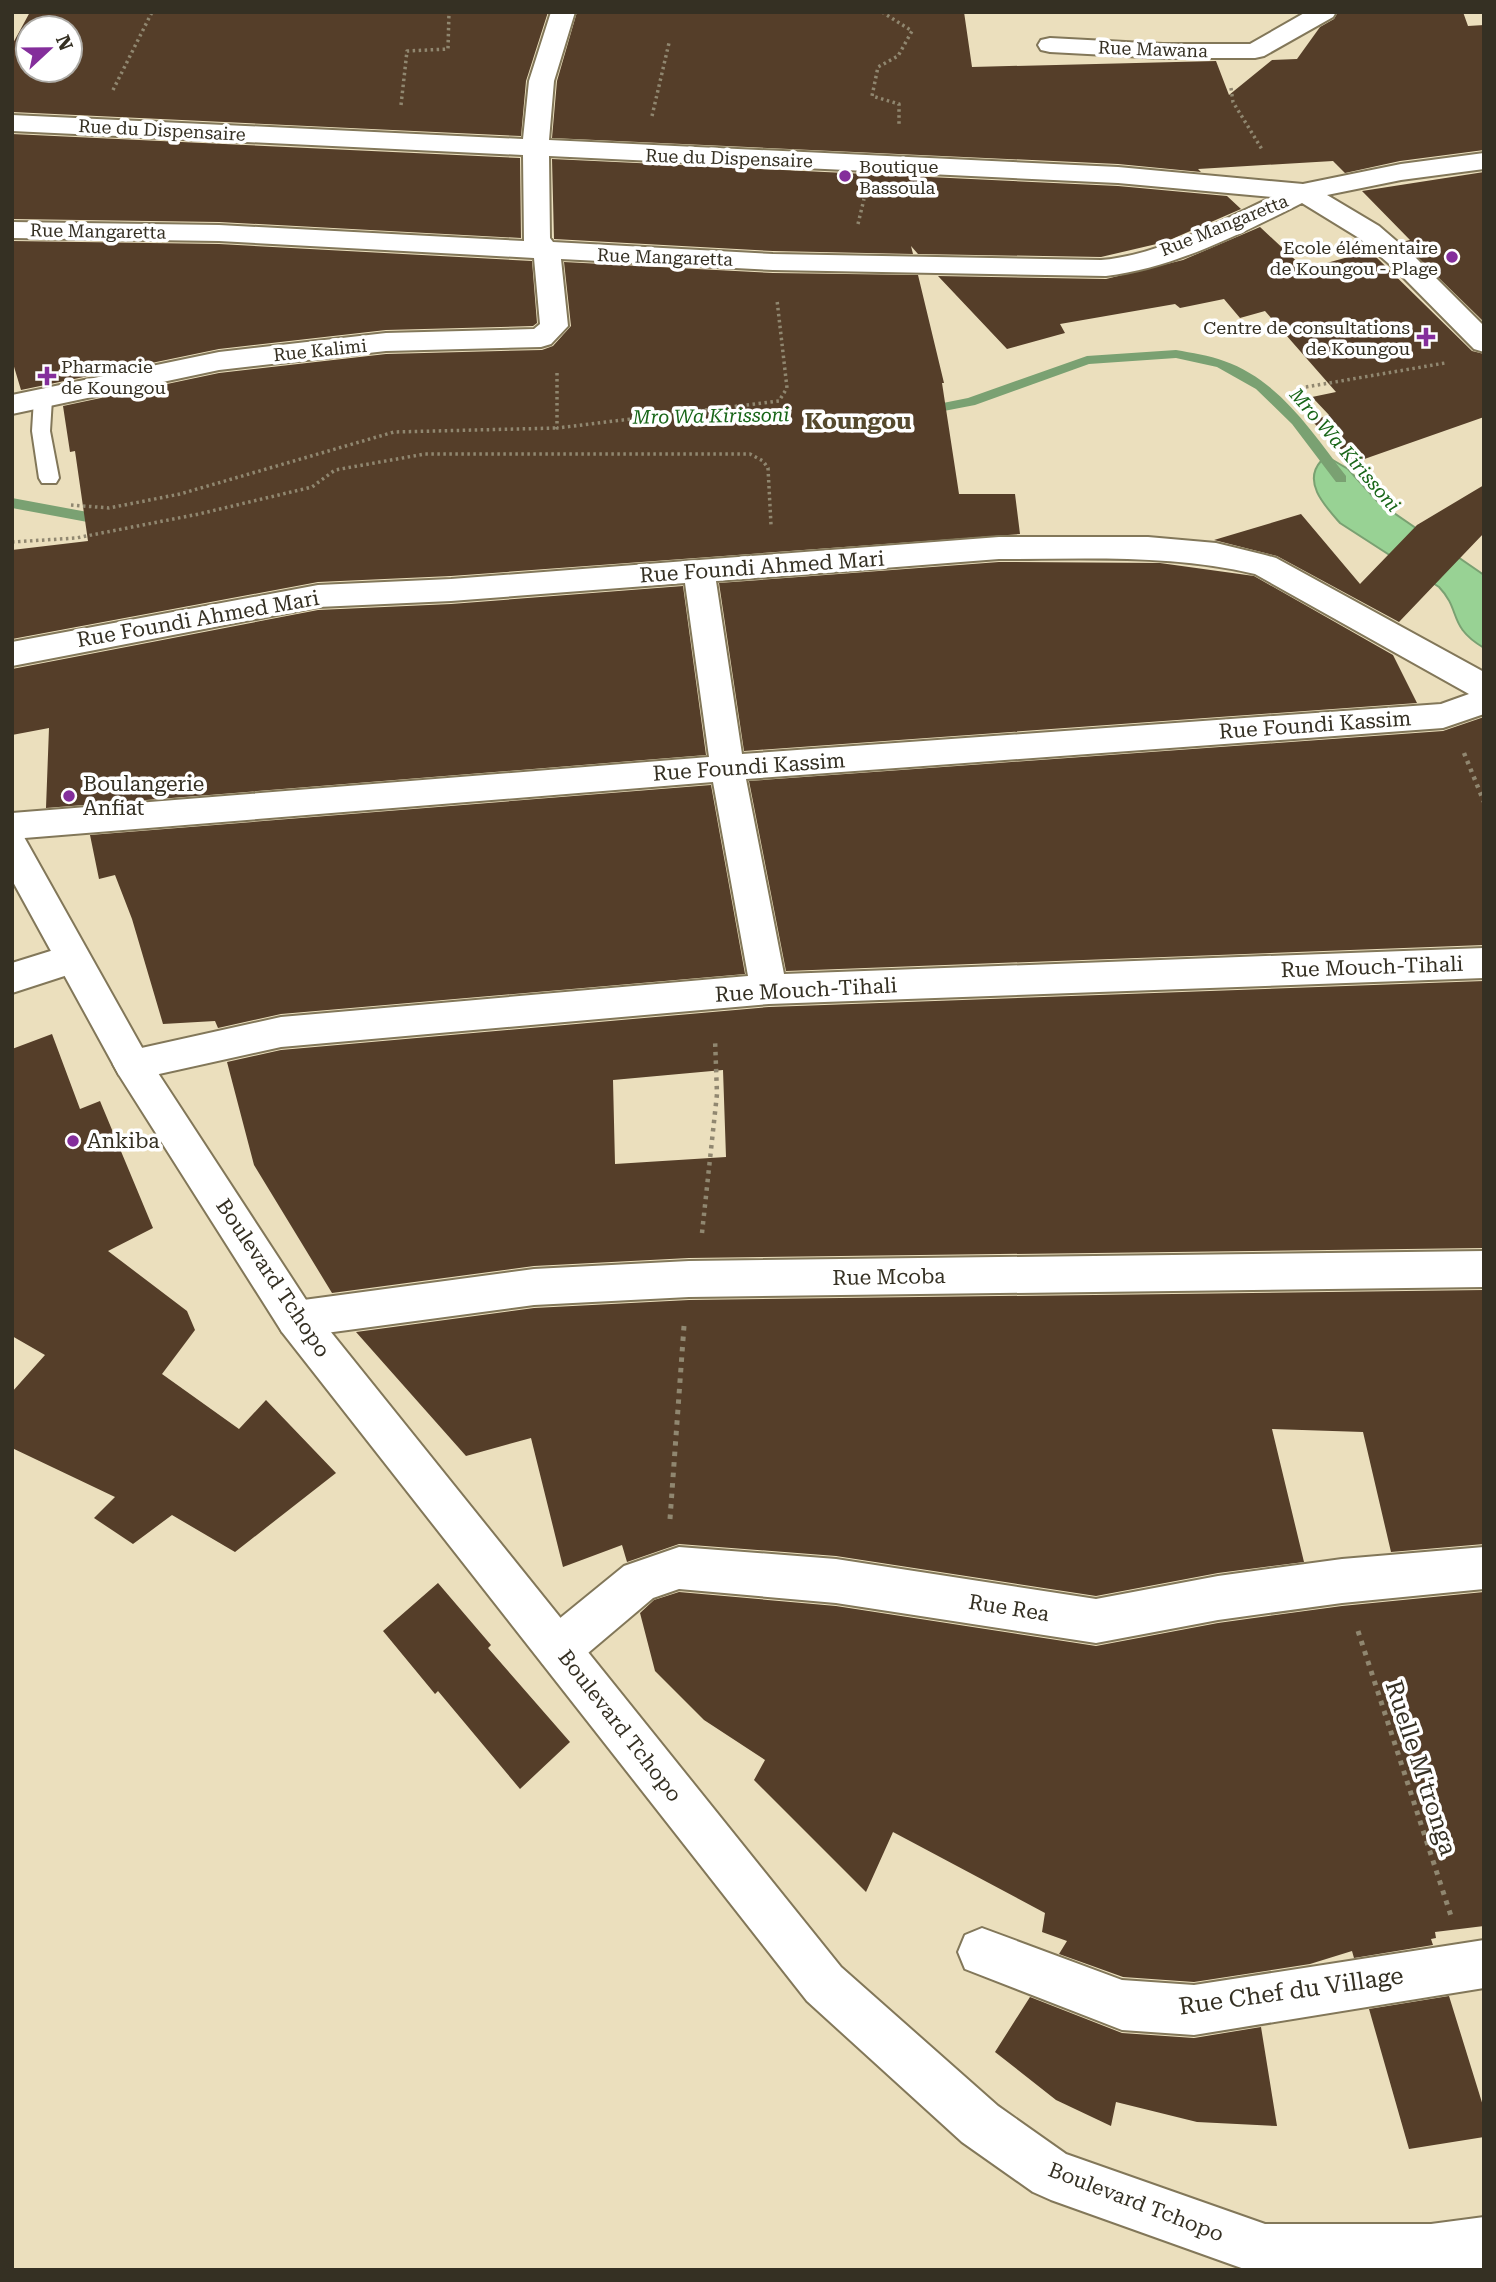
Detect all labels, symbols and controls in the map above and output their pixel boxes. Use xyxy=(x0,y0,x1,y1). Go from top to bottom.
north arrow xyxy=(14,14,84,84)
text: N xyxy=(51,32,78,54)
street label: Rue Mawana xyxy=(1098,37,1209,61)
street label: Rue du Dispensaire xyxy=(78,115,246,145)
street label: Rue du Dispensaire xyxy=(645,145,813,171)
place label: Boutique Bassoula xyxy=(859,156,939,198)
marker: Boutique Bassoula xyxy=(837,168,853,184)
street label: Rue Mangaretta xyxy=(1157,190,1291,260)
street label: Rue Mangaretta xyxy=(30,219,167,243)
place label: Ecole élémentaire de Koungou - Plage xyxy=(1270,237,1438,279)
street label: Rue Mangaretta xyxy=(597,244,734,270)
marker: Ecole élémentaire de Koungou - Plage xyxy=(1444,249,1460,265)
place label: Centre de consultations de Koungou xyxy=(1203,317,1410,359)
marker: Centre de consultations de Koungou xyxy=(1416,327,1436,347)
street label: Rue Kalimi xyxy=(272,335,368,365)
place label: Pharmacie de Koungou xyxy=(61,356,166,398)
marker: Pharmacie de Koungou xyxy=(39,368,55,384)
water label: Mro Wa Kirissoni xyxy=(1284,383,1405,517)
water label: Mro Wa Kirissoni xyxy=(631,403,790,429)
district label: Koungou xyxy=(805,408,911,435)
street label: Rue Foundi Ahmed Mari xyxy=(639,546,886,588)
street label: Rue Foundi Ahmed Mari xyxy=(75,586,321,652)
street label: Rue Foundi Kassim xyxy=(1218,706,1412,744)
street label: Rue Foundi Kassim xyxy=(652,748,846,786)
place label: Boulangerie Anfiat xyxy=(83,772,204,820)
marker: Boulangerie Anfiat xyxy=(61,788,77,804)
street label: Rue Mouch-Tihali xyxy=(1280,952,1464,982)
street label: Rue Mouch-Tihali xyxy=(714,973,898,1007)
place label: Ankiba xyxy=(87,1129,160,1153)
marker: Ankiba xyxy=(65,1133,81,1149)
street label: Boulevard Tchopo xyxy=(211,1194,335,1362)
street label: Rue Mcoba xyxy=(832,1264,946,1290)
street label: Rue Rea xyxy=(967,1590,1052,1626)
street label: Boulevard Tchopo xyxy=(553,1645,687,1807)
street label: Ruelle M'tronga xyxy=(1380,1677,1462,1859)
street label: Rue Chef du Village xyxy=(1177,1961,1405,2021)
street label: Boulevard Tchopo xyxy=(1045,2158,1227,2246)

